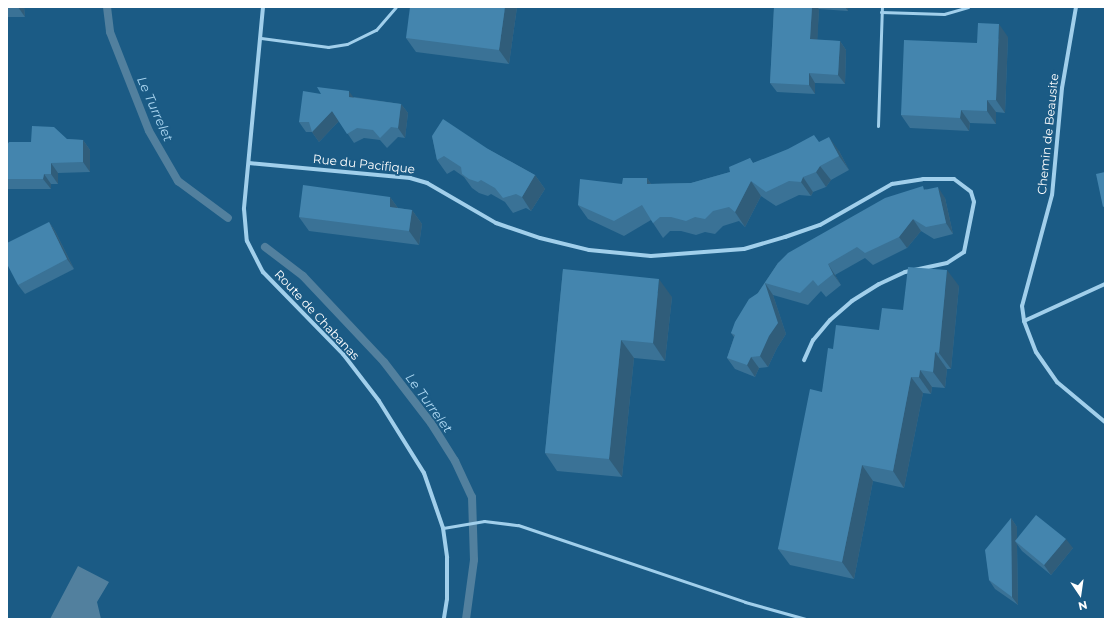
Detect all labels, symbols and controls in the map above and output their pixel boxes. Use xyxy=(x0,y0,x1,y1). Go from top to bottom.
street label: Chemin de Beausite xyxy=(1034,73,1062,195)
water label: Le Turrelet xyxy=(134,74,176,144)
street label: Rue du Pacifique xyxy=(312,151,416,177)
street label: Route de Chabanas xyxy=(272,267,362,363)
water label: Le Turrelet xyxy=(402,370,456,436)
north arrow xyxy=(1060,574,1100,614)
text: N xyxy=(1077,598,1089,614)

